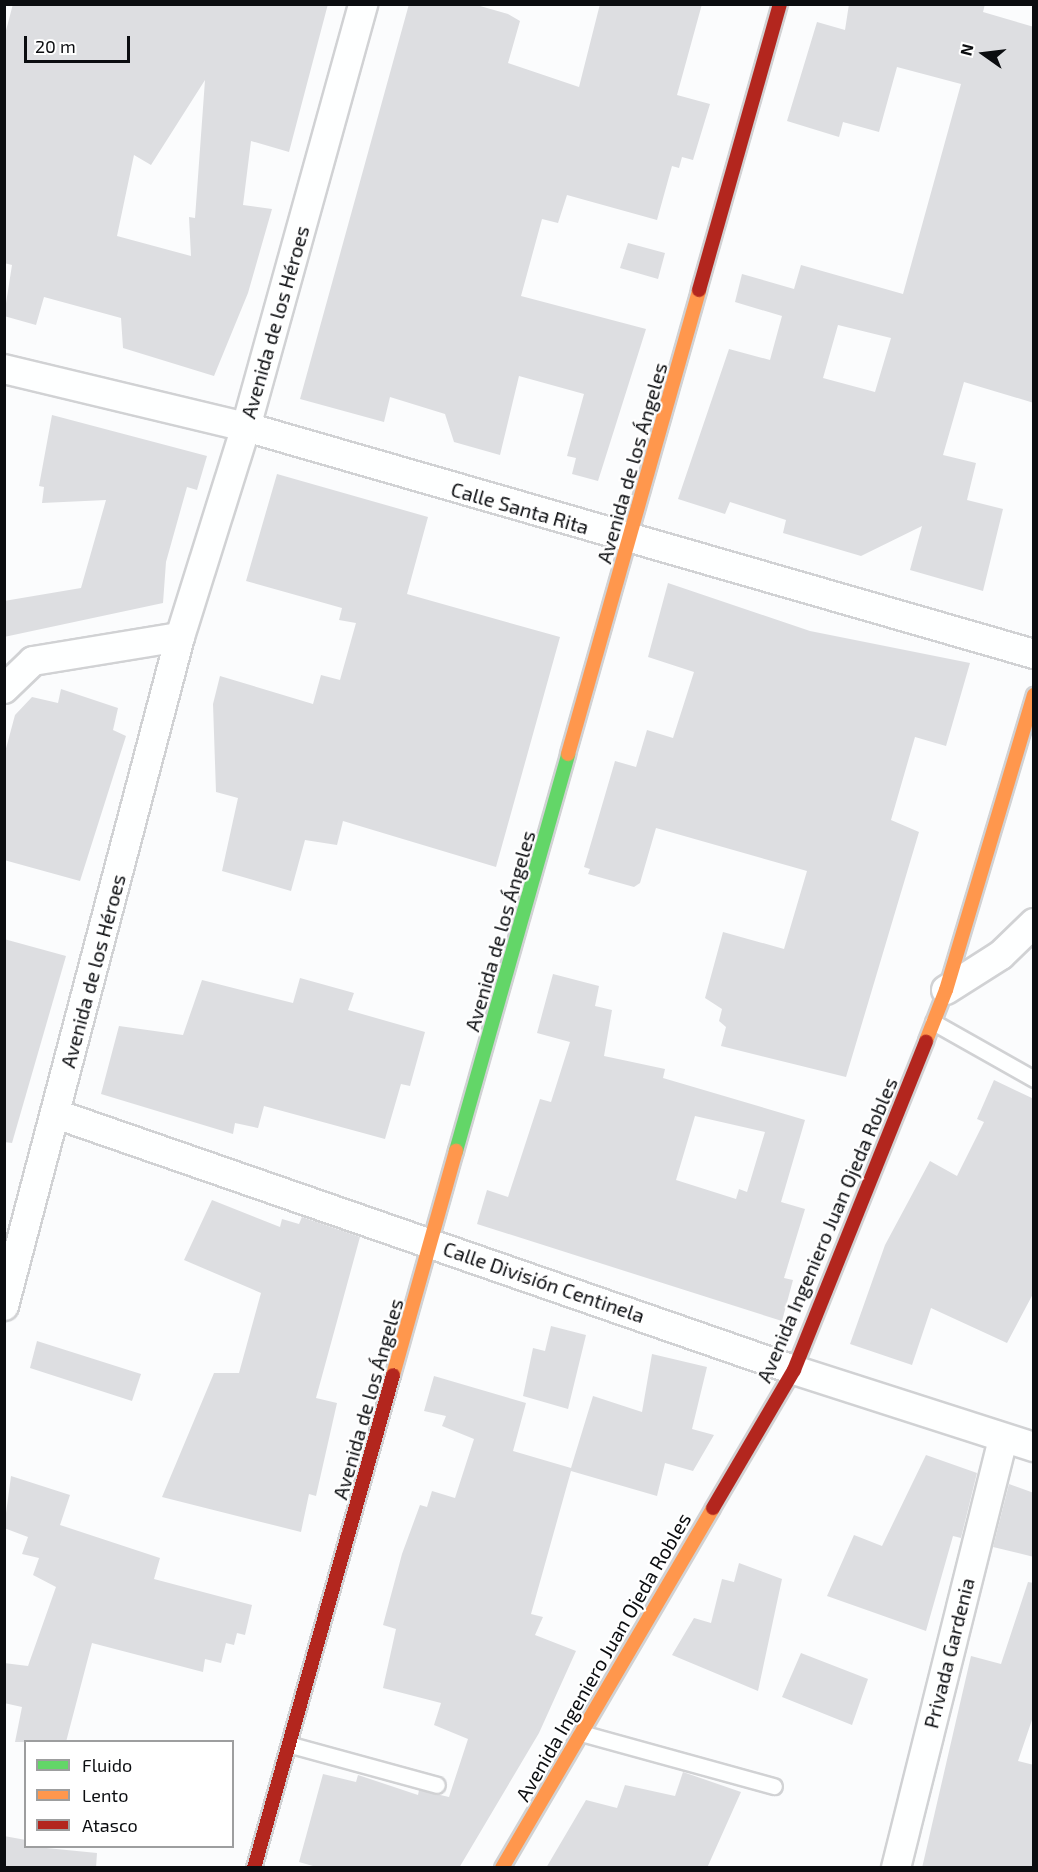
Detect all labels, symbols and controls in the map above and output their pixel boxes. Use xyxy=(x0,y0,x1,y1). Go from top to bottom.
scale bar xyxy=(27,24,134,62)
north arrow xyxy=(954,24,1014,84)
text: 20 m xyxy=(35,35,76,57)
text: N xyxy=(955,42,977,57)
street label: Avenida de los Héroes xyxy=(236,223,314,421)
street label: Avenida de los Ángeles xyxy=(592,360,672,566)
street label: Calle Santa Rita xyxy=(448,477,592,539)
street label: Avenida de los Ángeles xyxy=(460,828,540,1034)
street label: Avenida de los Héroes xyxy=(56,872,130,1070)
street label: Avenida Ingeniero Juan Ojeda Robles xyxy=(752,1074,902,1386)
street label: Calle División Centinela xyxy=(440,1236,648,1328)
street label: Avenida de los Ángeles xyxy=(328,1296,408,1502)
street label: Avenida Ingeniero Juan Ojeda Robles xyxy=(510,1508,696,1806)
street label: Privada Gardenia xyxy=(919,1575,979,1731)
legend xyxy=(24,1740,234,1848)
text: Fluido xyxy=(82,1754,132,1776)
text: Lento xyxy=(82,1784,128,1806)
text: Atasco xyxy=(82,1814,138,1836)

